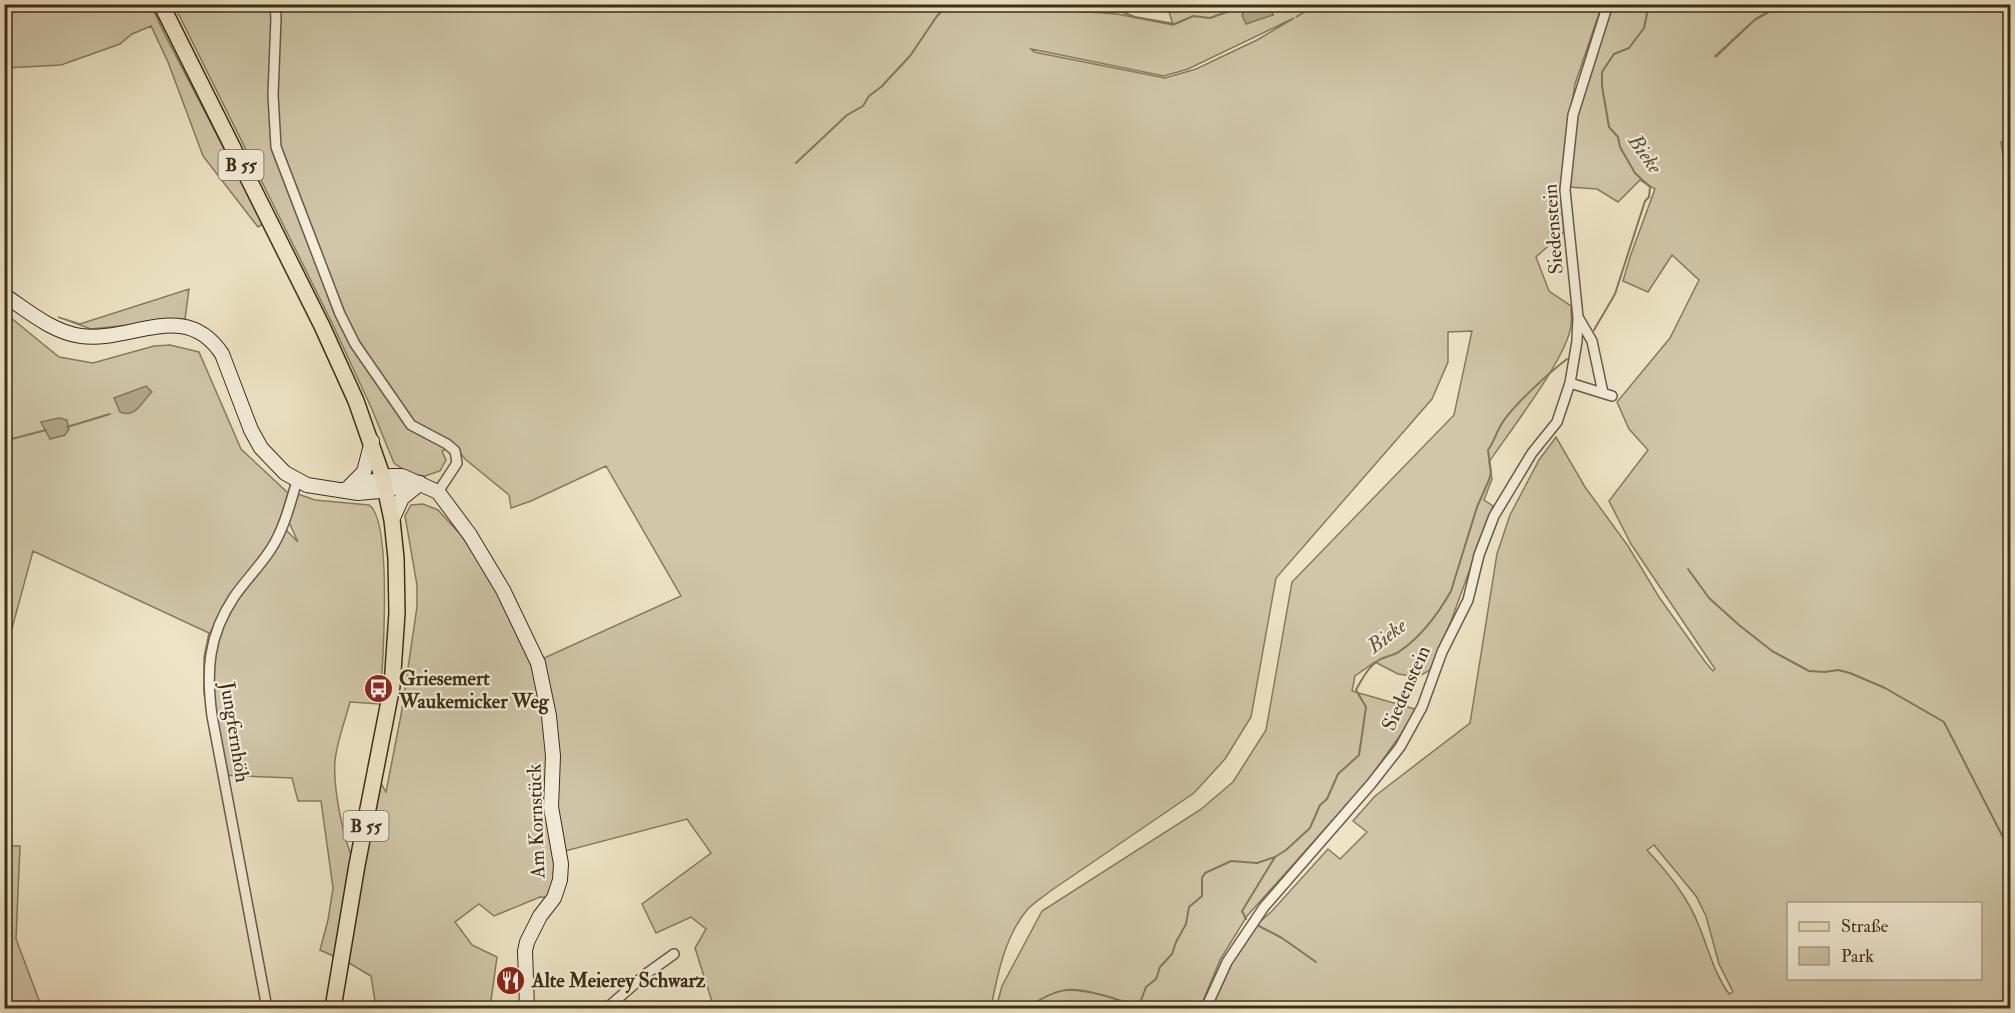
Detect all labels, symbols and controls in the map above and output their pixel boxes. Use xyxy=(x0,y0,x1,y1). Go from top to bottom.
water label: Bieke xyxy=(1621,128,1669,180)
road number: B 55 xyxy=(218,150,264,180)
street label: Siedenstein xyxy=(1537,183,1569,275)
water label: Bieke xyxy=(1361,612,1413,660)
street label: Siedenstein xyxy=(1376,642,1436,734)
place label: Griesemert Waukemicker Weg xyxy=(398,666,550,715)
bus stop icon: Griesemert Waukemicker Weg xyxy=(362,673,394,705)
street label: Jungfernhöh xyxy=(215,679,255,784)
street label: Am Kornstück xyxy=(521,763,551,880)
road number: B 55 xyxy=(344,811,388,841)
legend xyxy=(1787,902,1982,980)
text: Straße xyxy=(1841,915,1889,938)
text: Park xyxy=(1841,945,1874,968)
restaurant icon: Alte Meierey Schwarz xyxy=(495,964,527,996)
place label: Alte Meierey Schwarz xyxy=(531,968,706,994)

